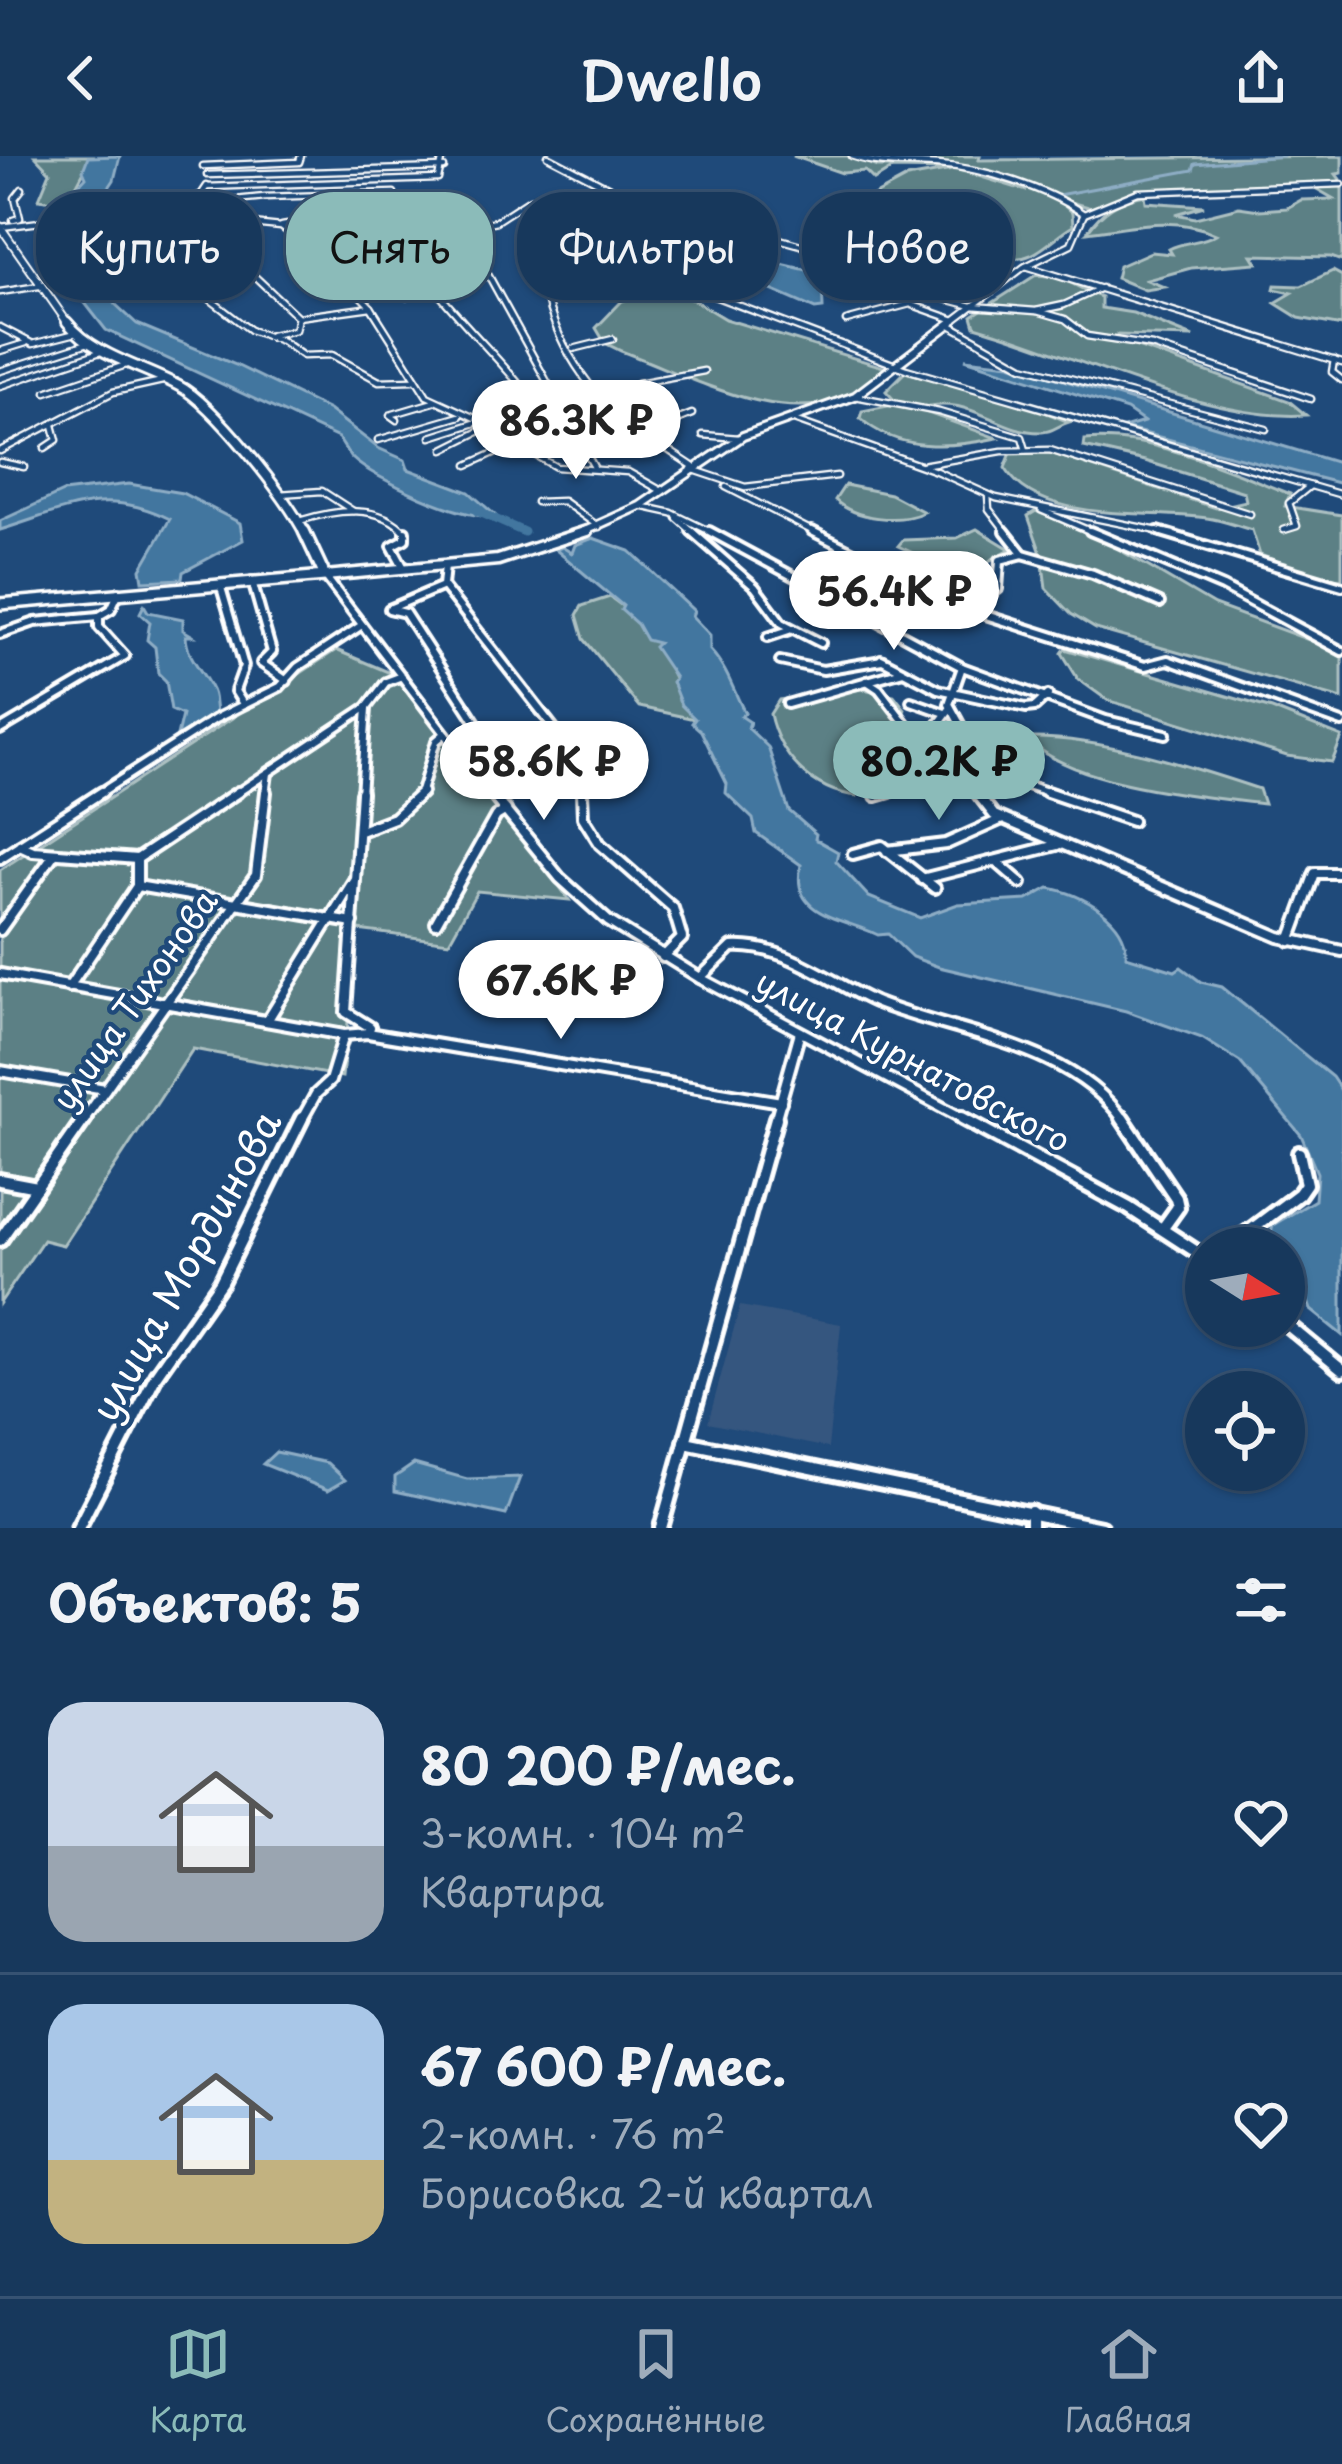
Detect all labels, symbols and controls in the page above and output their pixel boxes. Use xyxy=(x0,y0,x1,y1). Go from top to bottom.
text: Dwello xyxy=(580,38,762,119)
icon: back xyxy=(48,45,114,111)
icon: share xyxy=(1228,45,1294,111)
chip: Купить xyxy=(36,192,262,300)
chip: Снять xyxy=(286,192,493,300)
chip: Фильтры xyxy=(517,192,778,300)
chip: Новое xyxy=(802,192,1013,300)
pin: 86.3K ₽ xyxy=(465,380,687,482)
text: 86.3K ₽ xyxy=(499,389,653,448)
pin: 56.4K ₽ xyxy=(783,551,1005,653)
text: 56.4K ₽ xyxy=(816,560,972,619)
pin: 58.6K ₽ xyxy=(433,721,655,823)
pin: 80.2K ₽ xyxy=(828,721,1050,823)
text: 58.6K ₽ xyxy=(467,730,621,789)
text: 80.2K ₽ xyxy=(860,730,1018,789)
street label: улица Тихонова xyxy=(38,878,229,1120)
pin: 67.6K ₽ xyxy=(450,940,672,1042)
text: 67.6K ₽ xyxy=(486,949,636,1008)
street label: улица Курнатовского xyxy=(748,955,1080,1164)
street label: улица Мординова xyxy=(74,1098,294,1431)
north arrow xyxy=(1185,1227,1305,1347)
map controls xyxy=(1185,1227,1305,1491)
button: locate xyxy=(1185,1371,1305,1491)
text: Объектов: 5 xyxy=(48,1562,362,1639)
icon: filters xyxy=(1228,1567,1294,1633)
text: 80 200 ₽/мес. xyxy=(420,1725,796,1802)
icon: home xyxy=(144,1750,288,1894)
icon: heart xyxy=(1228,1789,1294,1855)
text: 3-комн. · 104 m² xyxy=(420,1802,746,1861)
text: Квартира xyxy=(420,1861,604,1920)
text: 67 600 ₽/мес. xyxy=(420,2026,787,2103)
icon: home xyxy=(144,2052,288,2196)
icon: heart xyxy=(1228,2091,1294,2157)
text: 2-комн. · 76 m² xyxy=(420,2103,726,2162)
text: Борисовка 2-й квартал xyxy=(420,2162,873,2221)
tab: Карта xyxy=(149,2321,246,2443)
tab: Сохранённые xyxy=(545,2321,766,2443)
tab: Главная xyxy=(1065,2321,1193,2443)

